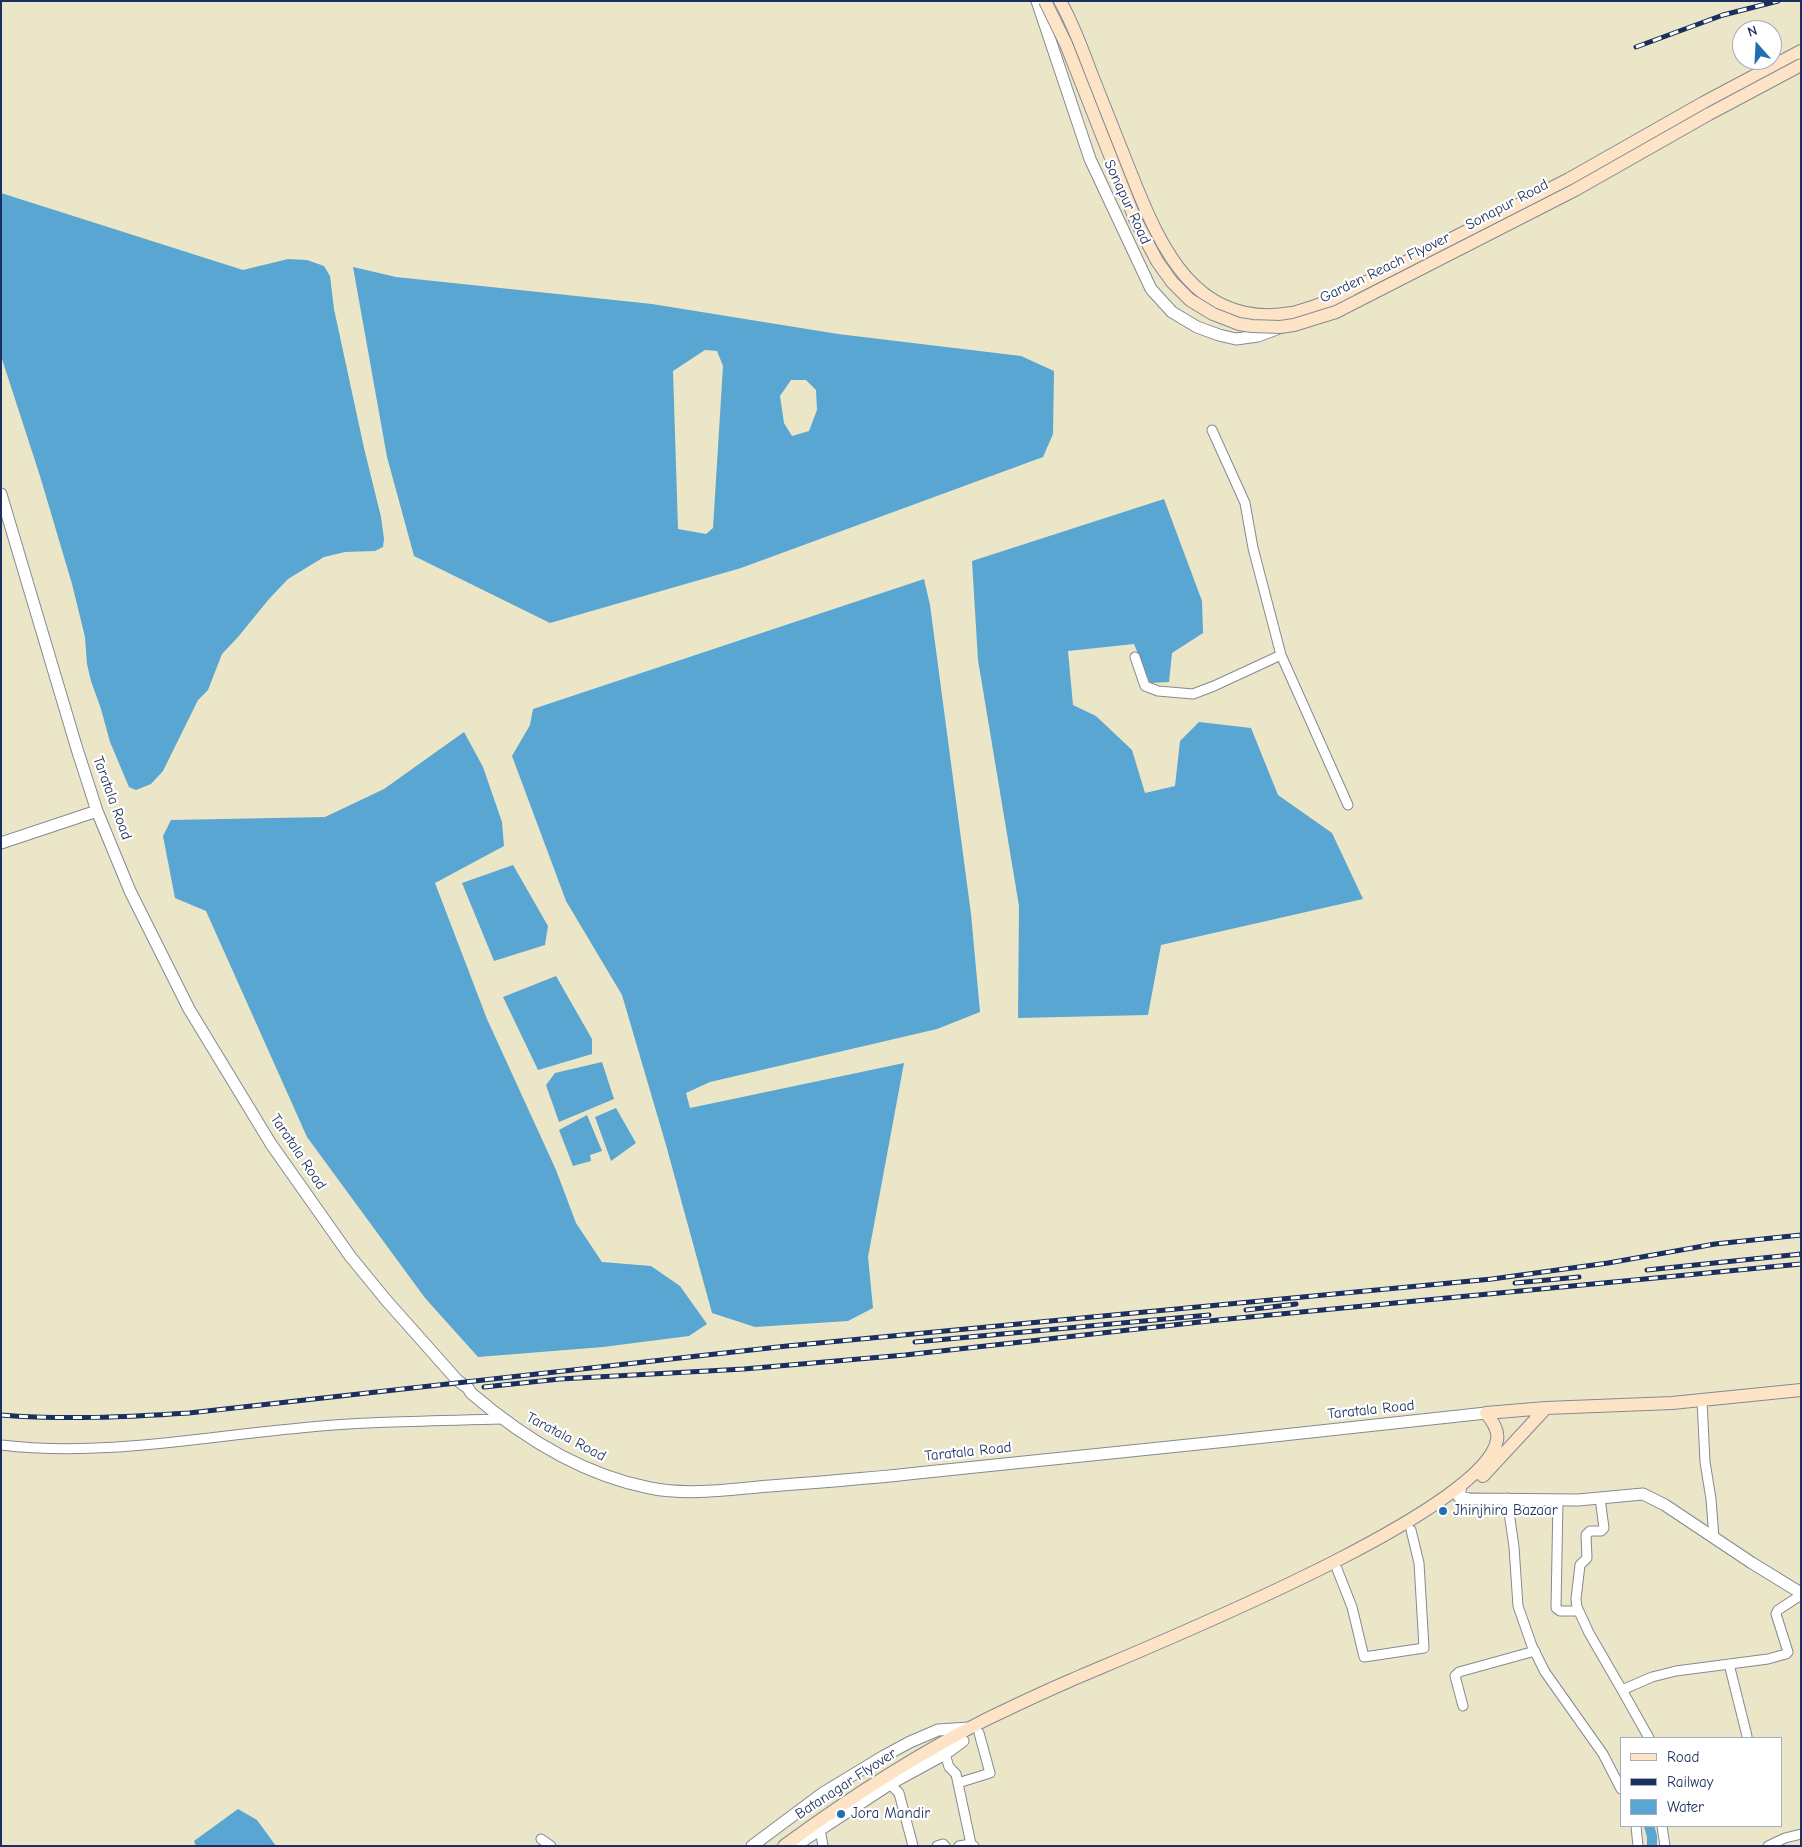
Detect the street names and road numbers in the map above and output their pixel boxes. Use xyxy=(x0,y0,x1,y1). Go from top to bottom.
street label: Sonapur Road xyxy=(1100,157,1154,247)
street label: Sonapur Road xyxy=(1462,176,1552,234)
street label: Garden Reach Flyover xyxy=(1317,229,1453,307)
street label: Taratala Road xyxy=(89,754,135,842)
street label: Taratala Road xyxy=(266,1111,330,1193)
street label: Taratala Road xyxy=(1326,1396,1416,1424)
street label: Taratala Road xyxy=(523,1408,609,1466)
street label: Taratala Road xyxy=(923,1438,1013,1466)
street label: Batanagar Flyover xyxy=(792,1745,900,1823)

